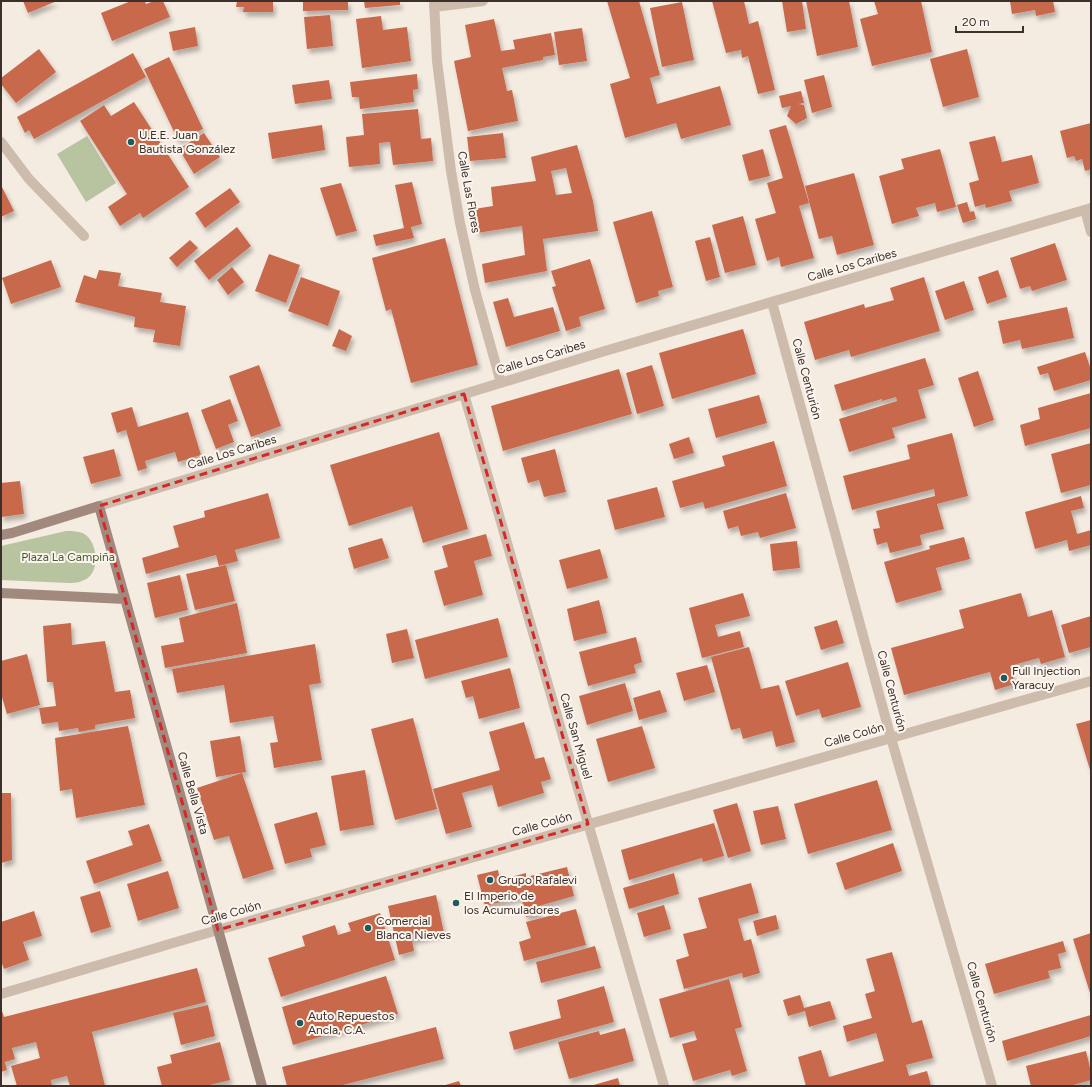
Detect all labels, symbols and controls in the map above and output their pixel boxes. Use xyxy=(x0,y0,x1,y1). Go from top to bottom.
scale bar xyxy=(956,8,1023,34)
text: 20 m xyxy=(962,15,990,29)
place label: U.E.E. Juan Bautista González xyxy=(139,128,236,156)
marker: U.E.E. Juan Bautista González xyxy=(126,137,136,147)
street label: Calle Las Flores xyxy=(455,150,483,234)
street label: Calle Los Caribes xyxy=(806,245,899,284)
street label: Calle Los Caribes xyxy=(495,337,587,377)
street label: Calle Centurión xyxy=(789,337,825,421)
street label: Calle Los Caribes xyxy=(186,432,278,472)
park label: Plaza La Campiña xyxy=(21,550,115,564)
street label: Calle Centurión xyxy=(874,649,910,733)
place label: Full Injection Yaracuy xyxy=(1012,664,1081,692)
marker: Full Injection Yaracuy xyxy=(999,673,1009,683)
street label: Calle San Miguel xyxy=(557,691,595,781)
street label: Calle Colón xyxy=(823,720,886,750)
street label: Calle Bella Vista xyxy=(175,750,211,836)
street label: Calle Colón xyxy=(511,809,574,839)
place label: Grupo Rafalevi xyxy=(498,873,577,887)
marker: Grupo Rafalevi xyxy=(485,875,495,885)
place label: El Imperio de los Acumuladores xyxy=(464,889,560,917)
street label: Calle Colón xyxy=(200,898,263,928)
marker: El Imperio de los Acumuladores xyxy=(451,898,461,908)
place label: Comercial Blanca Nieves xyxy=(376,914,451,942)
marker: Comercial Blanca Nieves xyxy=(363,923,373,933)
street label: Calle Centurión xyxy=(964,960,1000,1044)
place label: Auto Repuestos Ancla, C.A. xyxy=(308,1009,395,1037)
marker: Auto Repuestos Ancla, C.A. xyxy=(295,1018,305,1028)

